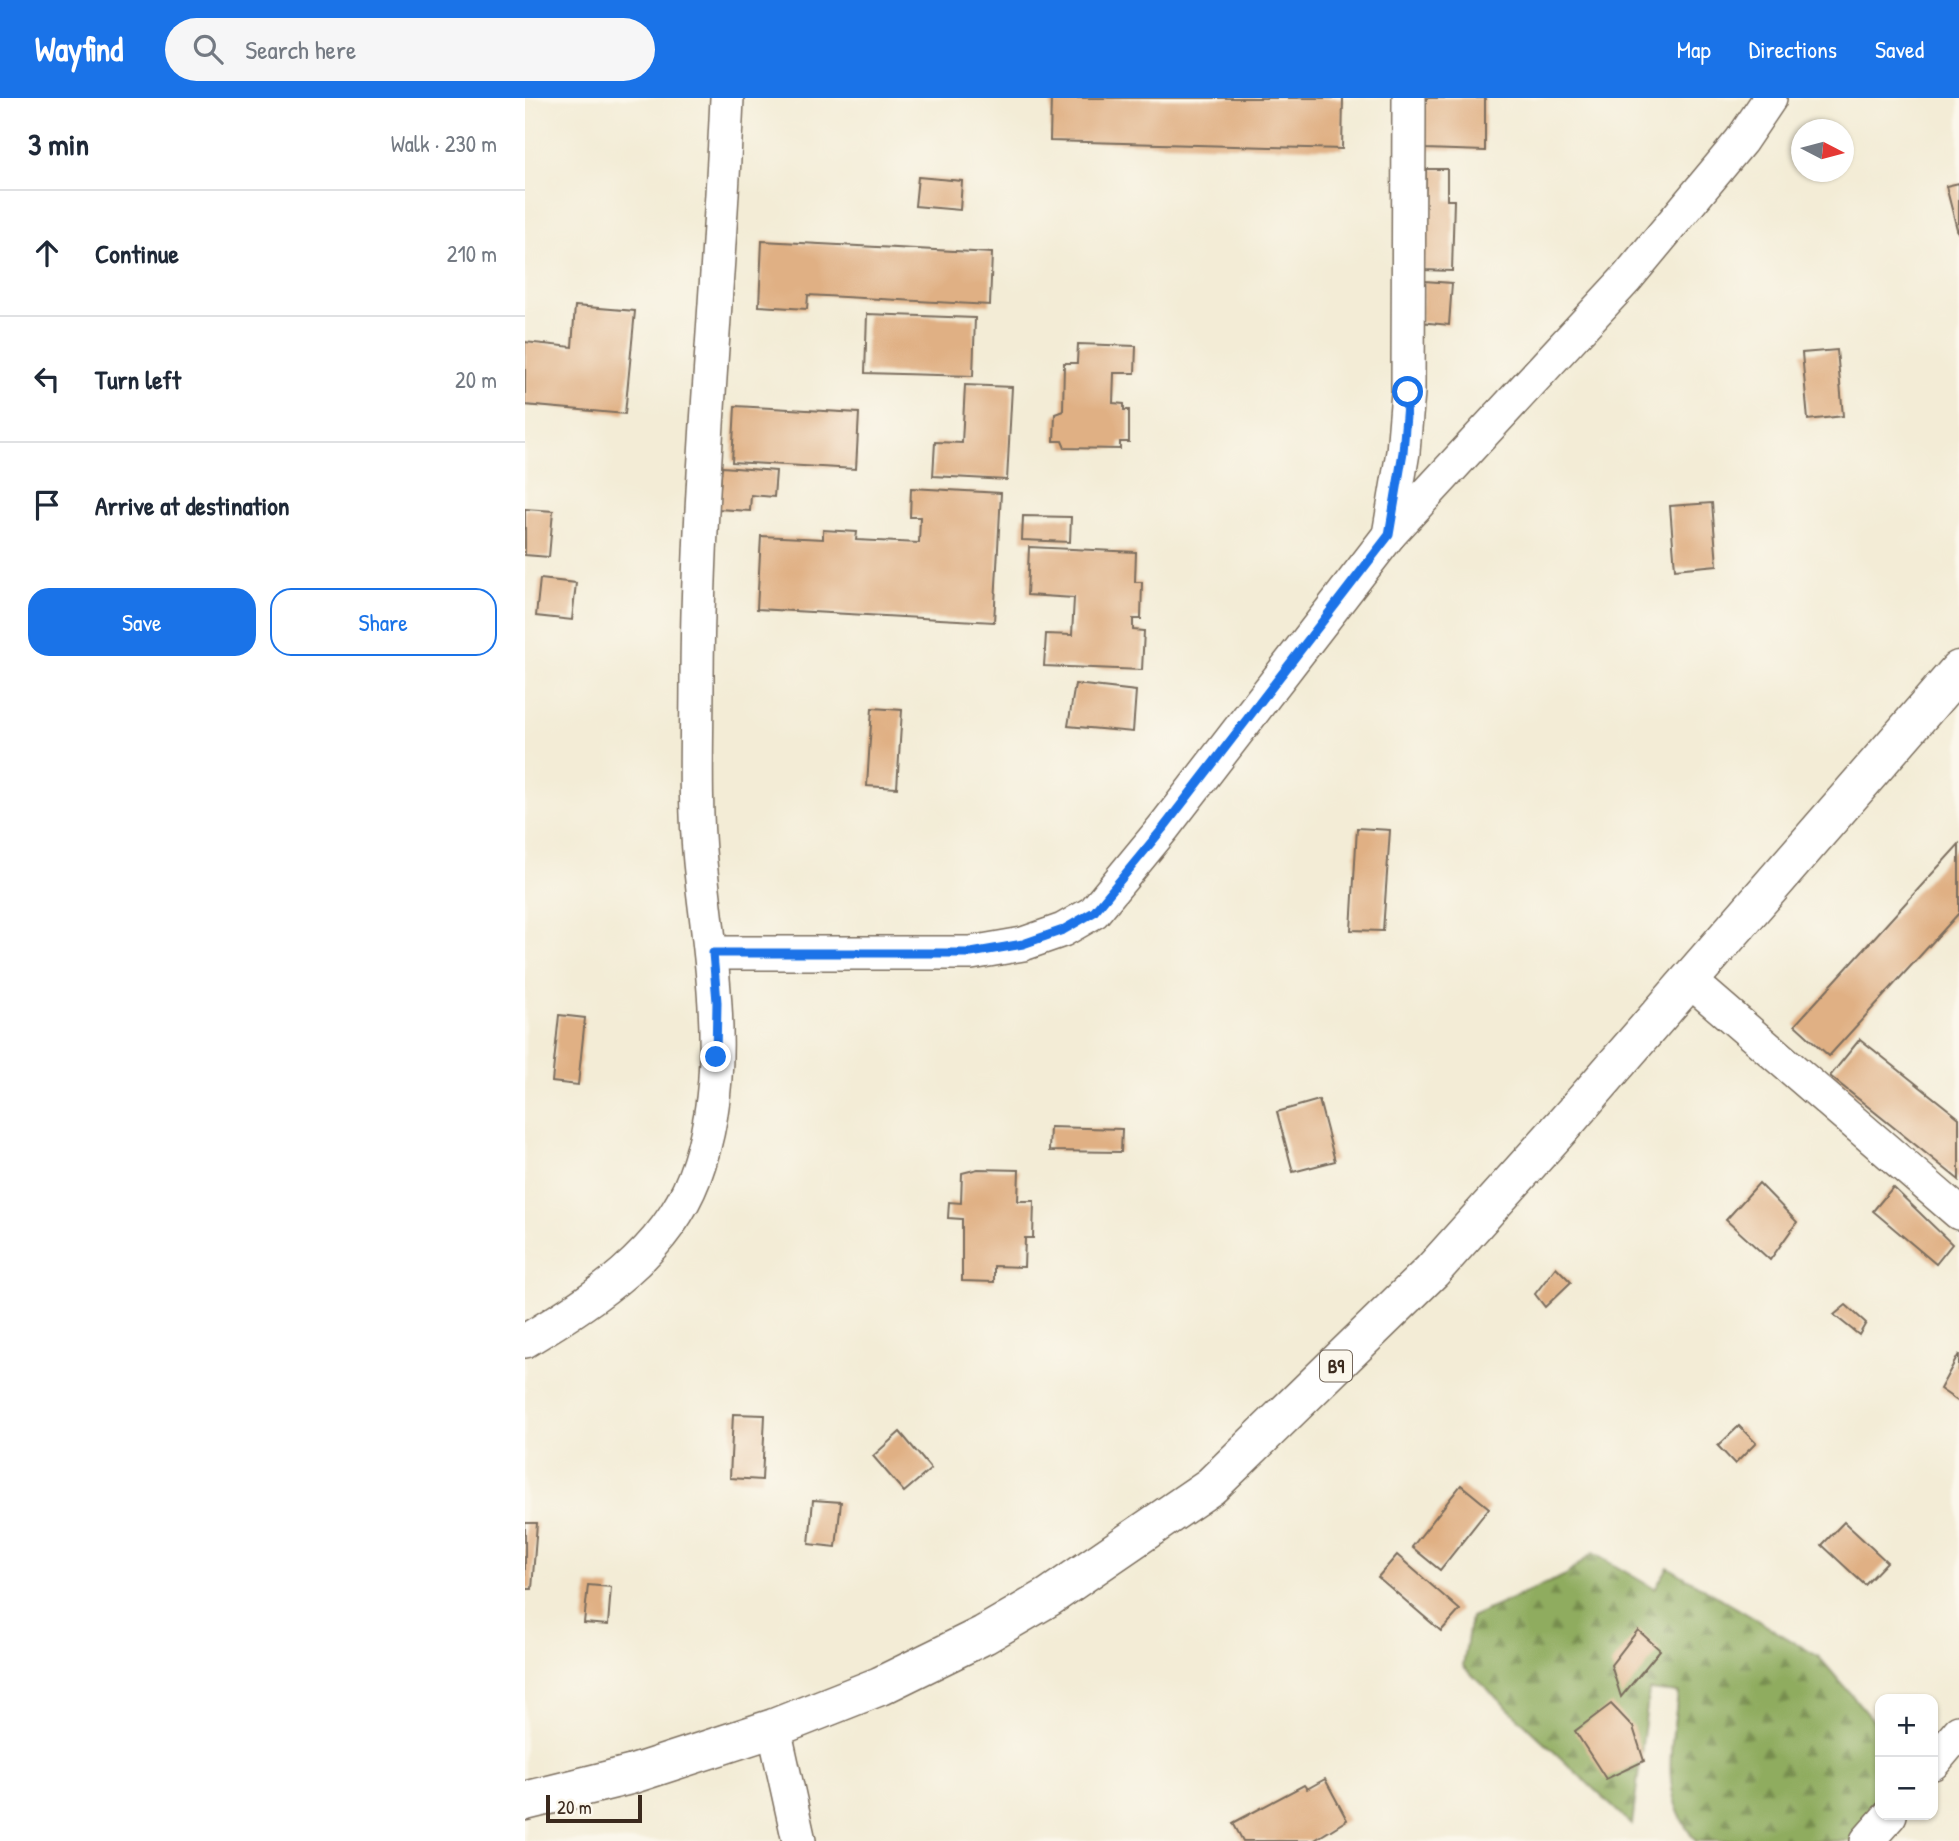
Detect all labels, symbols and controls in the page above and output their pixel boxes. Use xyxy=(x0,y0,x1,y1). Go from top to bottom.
search box xyxy=(165,18,655,81)
text: Wayfind xyxy=(35,27,123,71)
icon: search xyxy=(189,30,227,68)
text: Search here xyxy=(245,32,356,67)
text: Map xyxy=(1677,33,1711,65)
text: Directions xyxy=(1749,33,1837,65)
text: Saved xyxy=(1875,33,1924,65)
north arrow xyxy=(1791,119,1854,182)
text: 3 min xyxy=(28,124,89,164)
text: Walk · 230 m xyxy=(391,128,497,159)
icon: ahead xyxy=(28,234,66,272)
text: Continue xyxy=(95,236,179,271)
text: 210 m xyxy=(447,238,497,269)
icon: left xyxy=(28,360,66,398)
text: Turn left xyxy=(95,362,181,397)
text: 20 m xyxy=(455,364,497,395)
route start xyxy=(1392,376,1423,407)
icon: arrive xyxy=(28,486,66,524)
text: Arrive at destination xyxy=(95,488,290,523)
button: Save xyxy=(28,588,256,656)
button: Share xyxy=(270,588,497,656)
route end xyxy=(700,1041,731,1072)
road number: B9 xyxy=(1320,1350,1352,1382)
map controls xyxy=(1875,1694,1938,1820)
button: + xyxy=(1875,1694,1938,1757)
button: − xyxy=(1875,1757,1938,1820)
scale bar xyxy=(546,1792,642,1824)
text: 20 m xyxy=(557,1794,592,1820)

